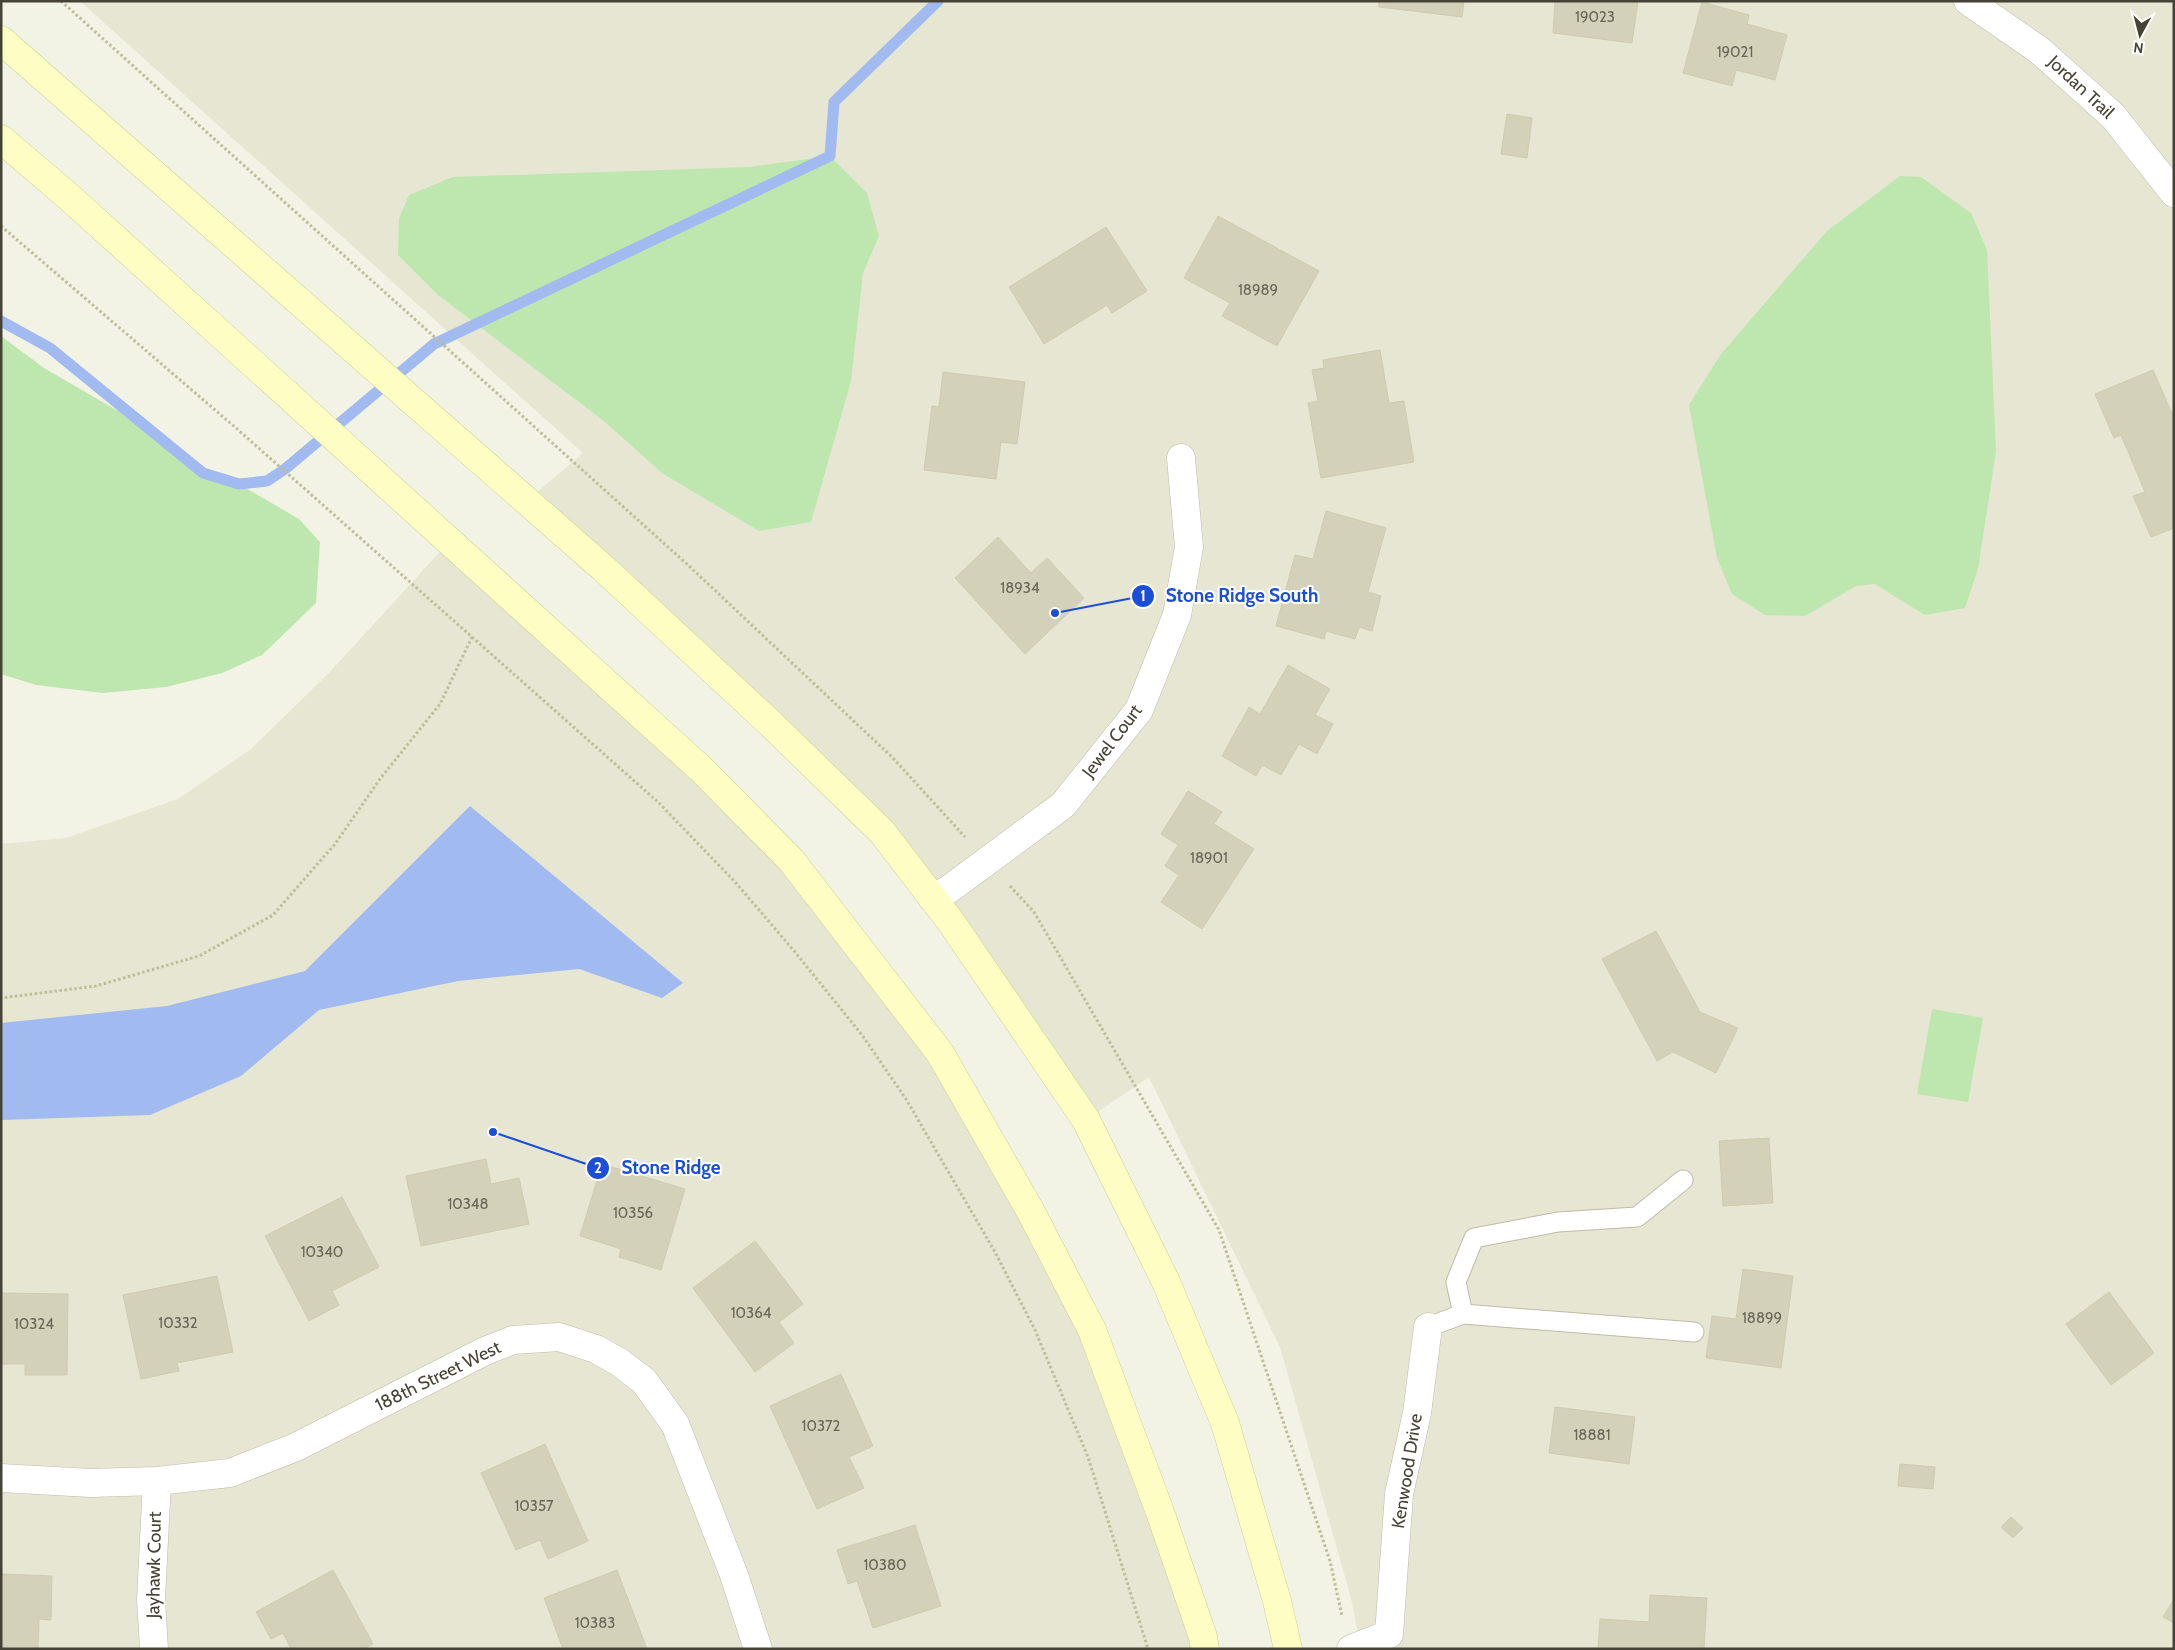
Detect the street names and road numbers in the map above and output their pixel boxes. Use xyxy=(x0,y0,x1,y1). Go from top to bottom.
street label: Jordan Trail xyxy=(2043,50,2119,124)
street label: Jewel Court xyxy=(1077,700,1147,783)
street label: 188th Street West xyxy=(372,1336,504,1416)
street label: Kenwood Drive xyxy=(1387,1412,1427,1530)
street label: Jayhawk Court xyxy=(142,1511,166,1620)

